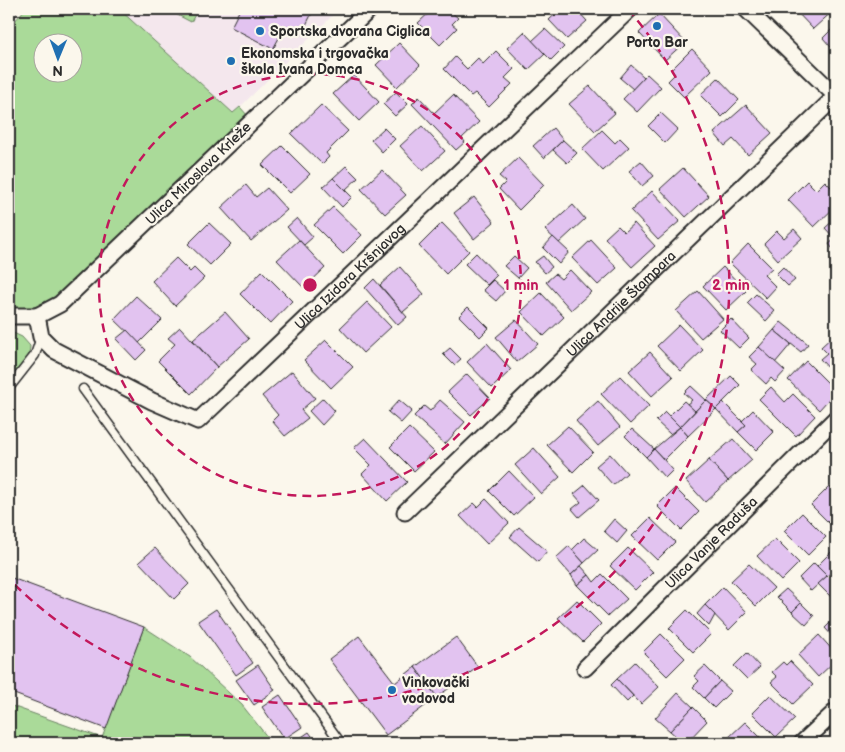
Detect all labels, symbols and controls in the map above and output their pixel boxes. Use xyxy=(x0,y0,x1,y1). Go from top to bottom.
marker: Porto Bar xyxy=(651,20,663,32)
place label: Sportska dvorana Ciglica xyxy=(270,23,430,40)
marker: Sportska dvorana Ciglica xyxy=(254,25,266,37)
north arrow xyxy=(32,32,82,82)
place label: Porto Bar xyxy=(626,34,688,51)
place label: Ekonomska i trgovačka škola Ivana Domca xyxy=(241,45,389,78)
marker: Ekonomska i trgovačka škola Ivana Domca xyxy=(225,55,237,67)
text: N xyxy=(52,62,63,79)
street label: Ulica Miroslava Krleže xyxy=(142,118,255,228)
street label: Ulica Izidora Kršnjavog xyxy=(291,220,409,333)
street label: Ulica Andrije Štampara xyxy=(563,247,679,361)
centre of rings xyxy=(301,276,319,294)
text: 1 min xyxy=(503,276,539,295)
text: 2 min xyxy=(712,276,750,295)
street label: Ulica Vanje Raduša xyxy=(662,493,761,592)
place label: Vinkovački vodovod xyxy=(401,674,470,707)
marker: Vinkovački vodovod xyxy=(386,684,398,696)

